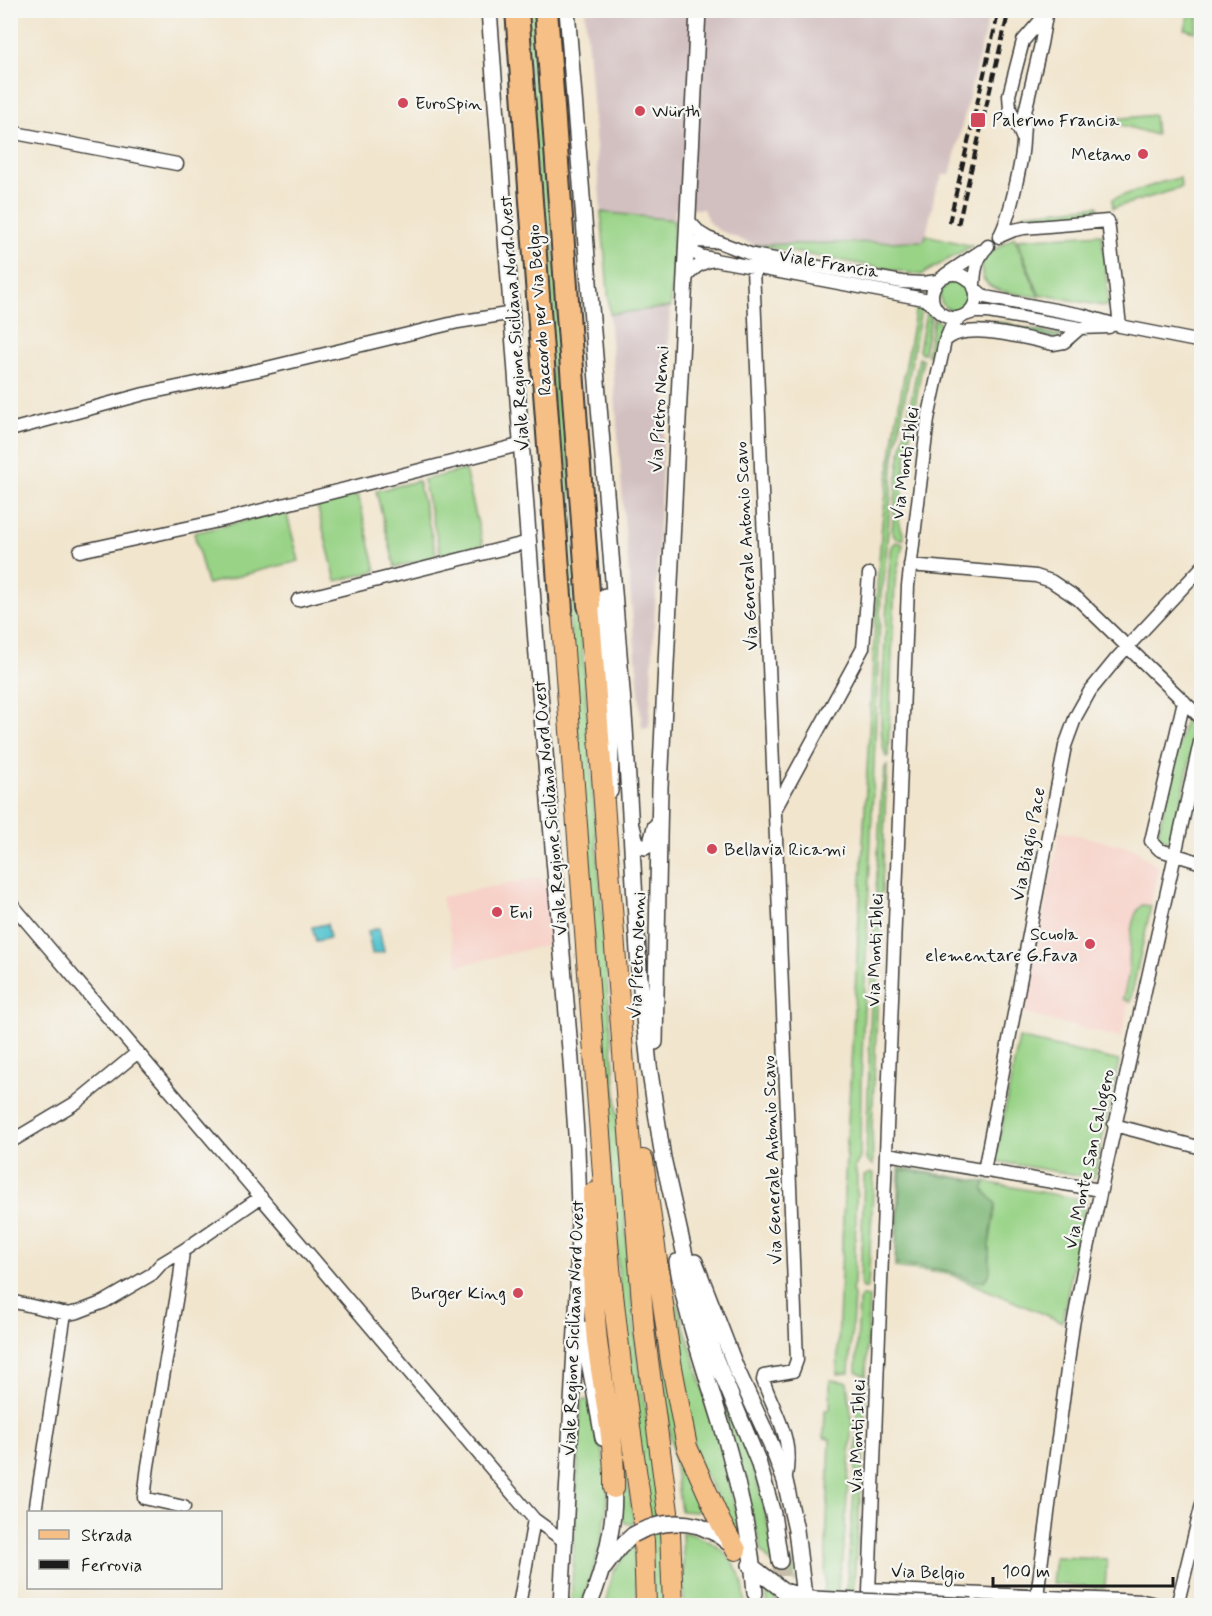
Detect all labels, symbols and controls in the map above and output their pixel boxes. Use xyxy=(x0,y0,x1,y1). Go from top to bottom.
place label: EuroSpin xyxy=(415,92,482,116)
marker: EuroSpin xyxy=(396,96,410,110)
place label: Würth xyxy=(652,100,700,124)
marker: Würth xyxy=(633,104,647,118)
place label: Palermo Francia xyxy=(992,109,1119,133)
marker: Palermo Francia xyxy=(969,111,987,129)
place label: Metano xyxy=(1071,143,1131,167)
marker: Metano xyxy=(1136,147,1150,161)
street label: Viale Regione Siciliana Nord Ovest xyxy=(494,194,536,451)
street label: Raccordo per Via Belgio xyxy=(522,223,559,396)
street label: Viale Francia xyxy=(777,243,881,285)
street label: Via Pietro Nenni xyxy=(645,345,675,473)
street label: Via Monti Iblei xyxy=(886,405,926,521)
street label: Via Generale Antonio Scavo xyxy=(730,441,764,651)
street label: Viale Regione Siciliana Nord Ovest xyxy=(528,679,574,936)
street label: Via Biagio Pace xyxy=(1006,785,1054,903)
place label: Bellavia Ricami xyxy=(724,838,846,862)
marker: Bellavia Ricami xyxy=(705,842,719,856)
street label: Via Pietro Nenni xyxy=(624,891,652,1019)
street label: Via Monti Iblei xyxy=(862,893,890,1007)
place label: Eni xyxy=(509,901,533,925)
marker: Eni xyxy=(490,905,504,919)
place label: Scuola elementare G.Fava xyxy=(925,923,1078,968)
marker: Scuola elementare G.Fava xyxy=(1083,937,1097,951)
street label: Via Generale Antonio Scavo xyxy=(757,1055,789,1265)
street label: Via Monte San Calogero xyxy=(1059,1067,1123,1252)
street label: Viale Regione Siciliana Nord Ovest xyxy=(558,1199,590,1456)
place label: Burger King xyxy=(411,1282,506,1307)
marker: Burger King xyxy=(511,1286,525,1300)
street label: Via Monti Iblei xyxy=(844,1379,872,1493)
legend xyxy=(27,1511,222,1589)
text: Strada xyxy=(81,1524,132,1548)
scale bar xyxy=(993,1550,1173,1588)
text: Ferrovia xyxy=(81,1554,142,1578)
street label: Via Belgio xyxy=(890,1560,966,1587)
text: 100 m xyxy=(1002,1560,1050,1584)

